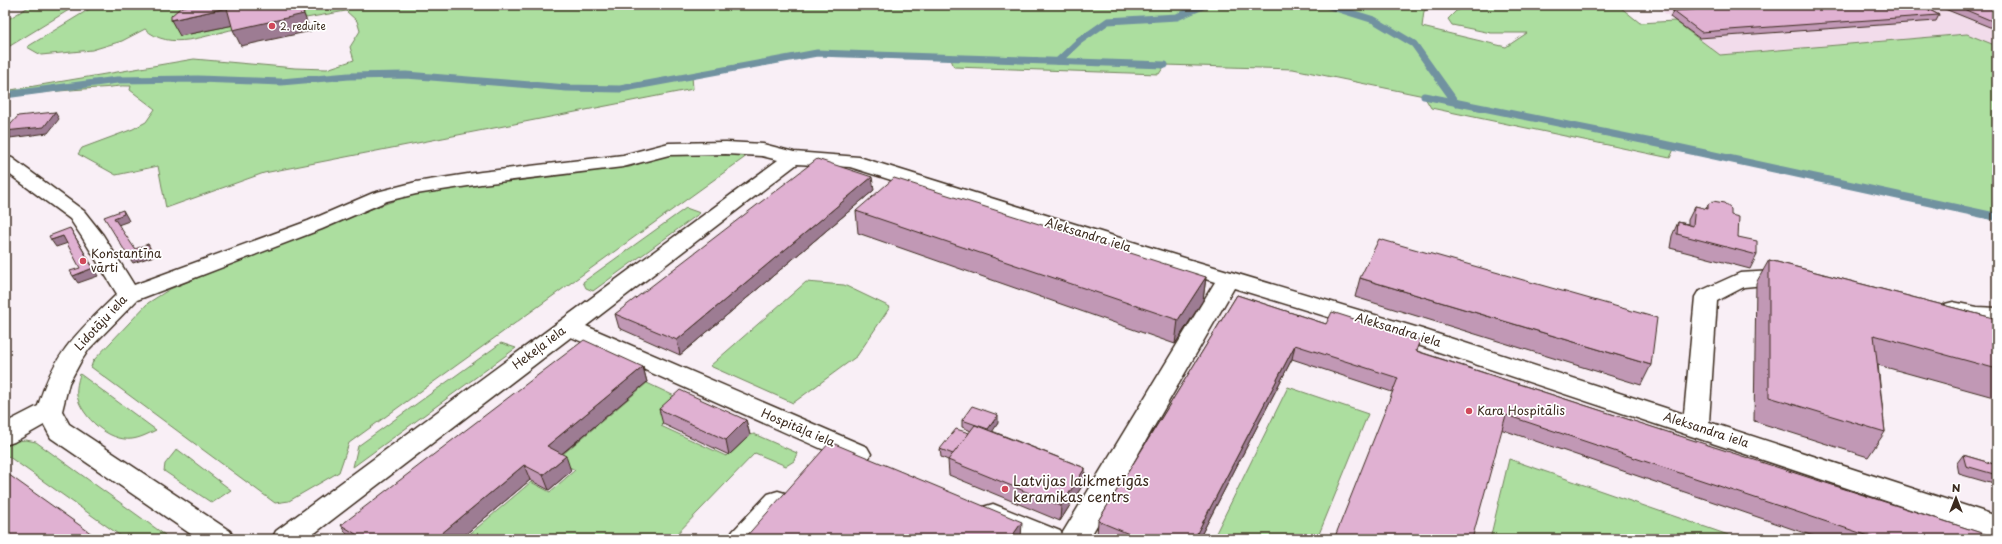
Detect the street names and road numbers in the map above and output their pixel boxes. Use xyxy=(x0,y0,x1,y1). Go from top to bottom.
street label: Aleksandra iela xyxy=(1043,212,1134,256)
street label: Lidotāju iela xyxy=(70,290,131,354)
street label: Aleksandra iela xyxy=(1353,307,1444,351)
street label: Hekeļa iela xyxy=(508,321,569,373)
street label: Hospitāļa iela xyxy=(759,403,839,451)
street label: Aleksandra iela xyxy=(1661,407,1752,452)

